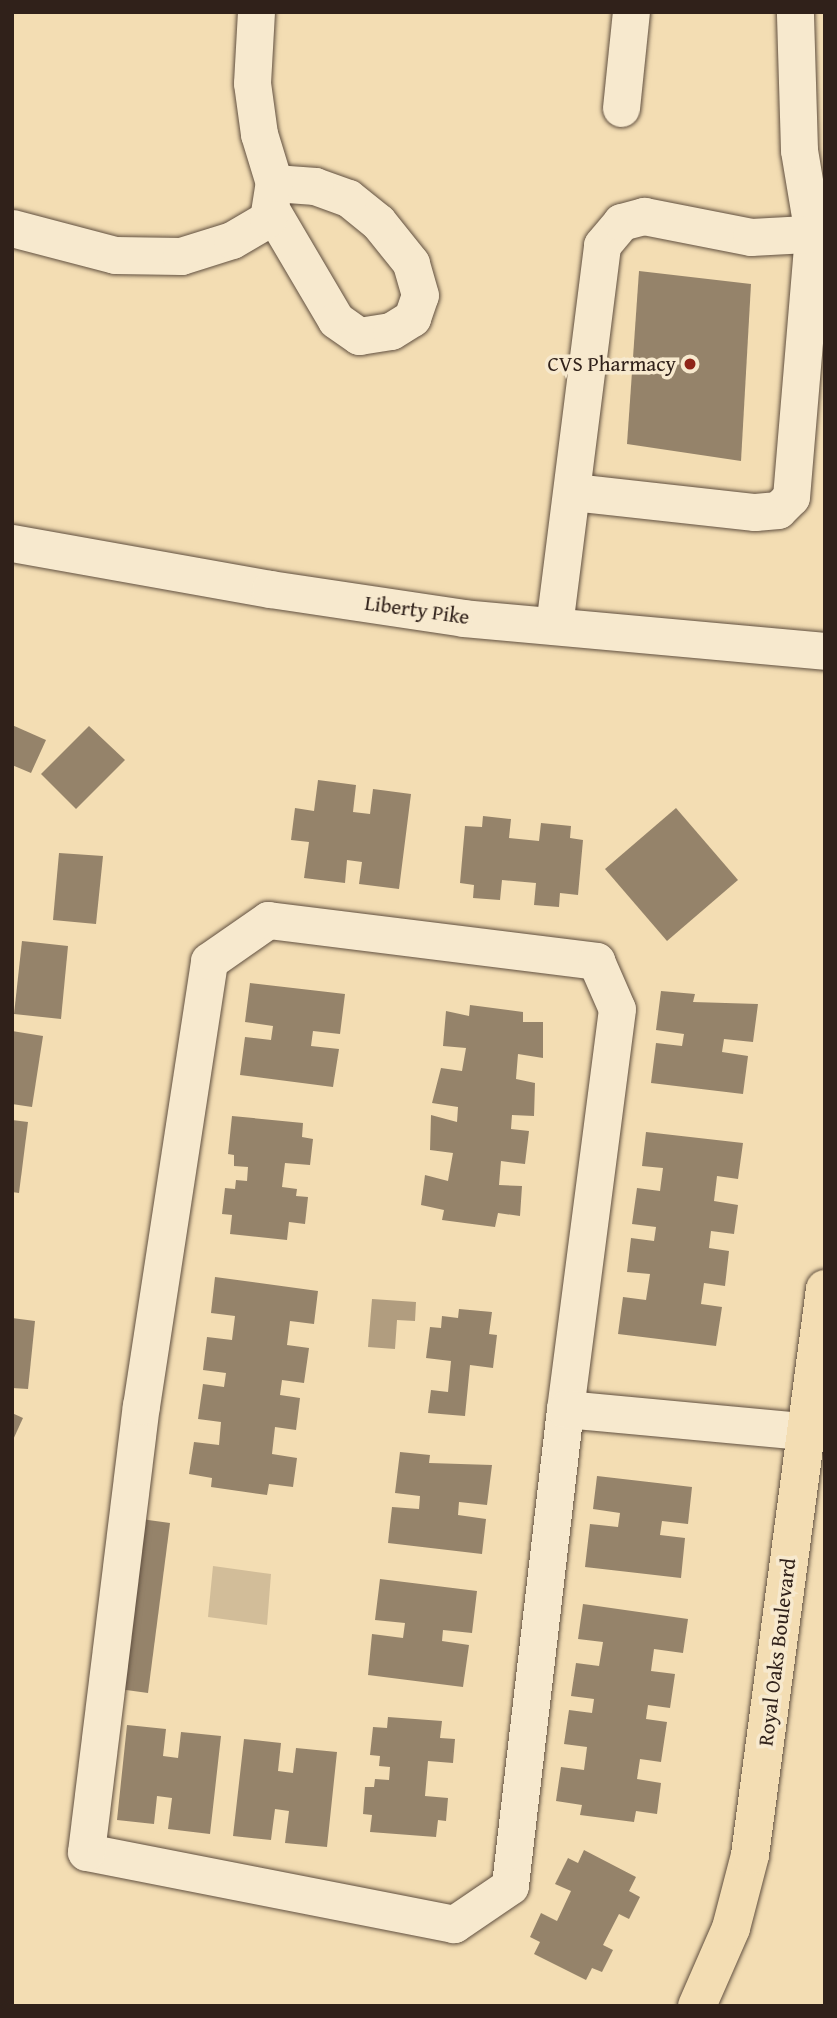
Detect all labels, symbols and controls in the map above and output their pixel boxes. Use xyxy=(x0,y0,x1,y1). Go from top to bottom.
place label: CVS Pharmacy xyxy=(547,351,676,377)
marker: CVS Pharmacy xyxy=(682,356,698,372)
street label: Liberty Pike xyxy=(363,590,471,630)
street label: Royal Oaks Boulevard xyxy=(753,1557,801,1747)

